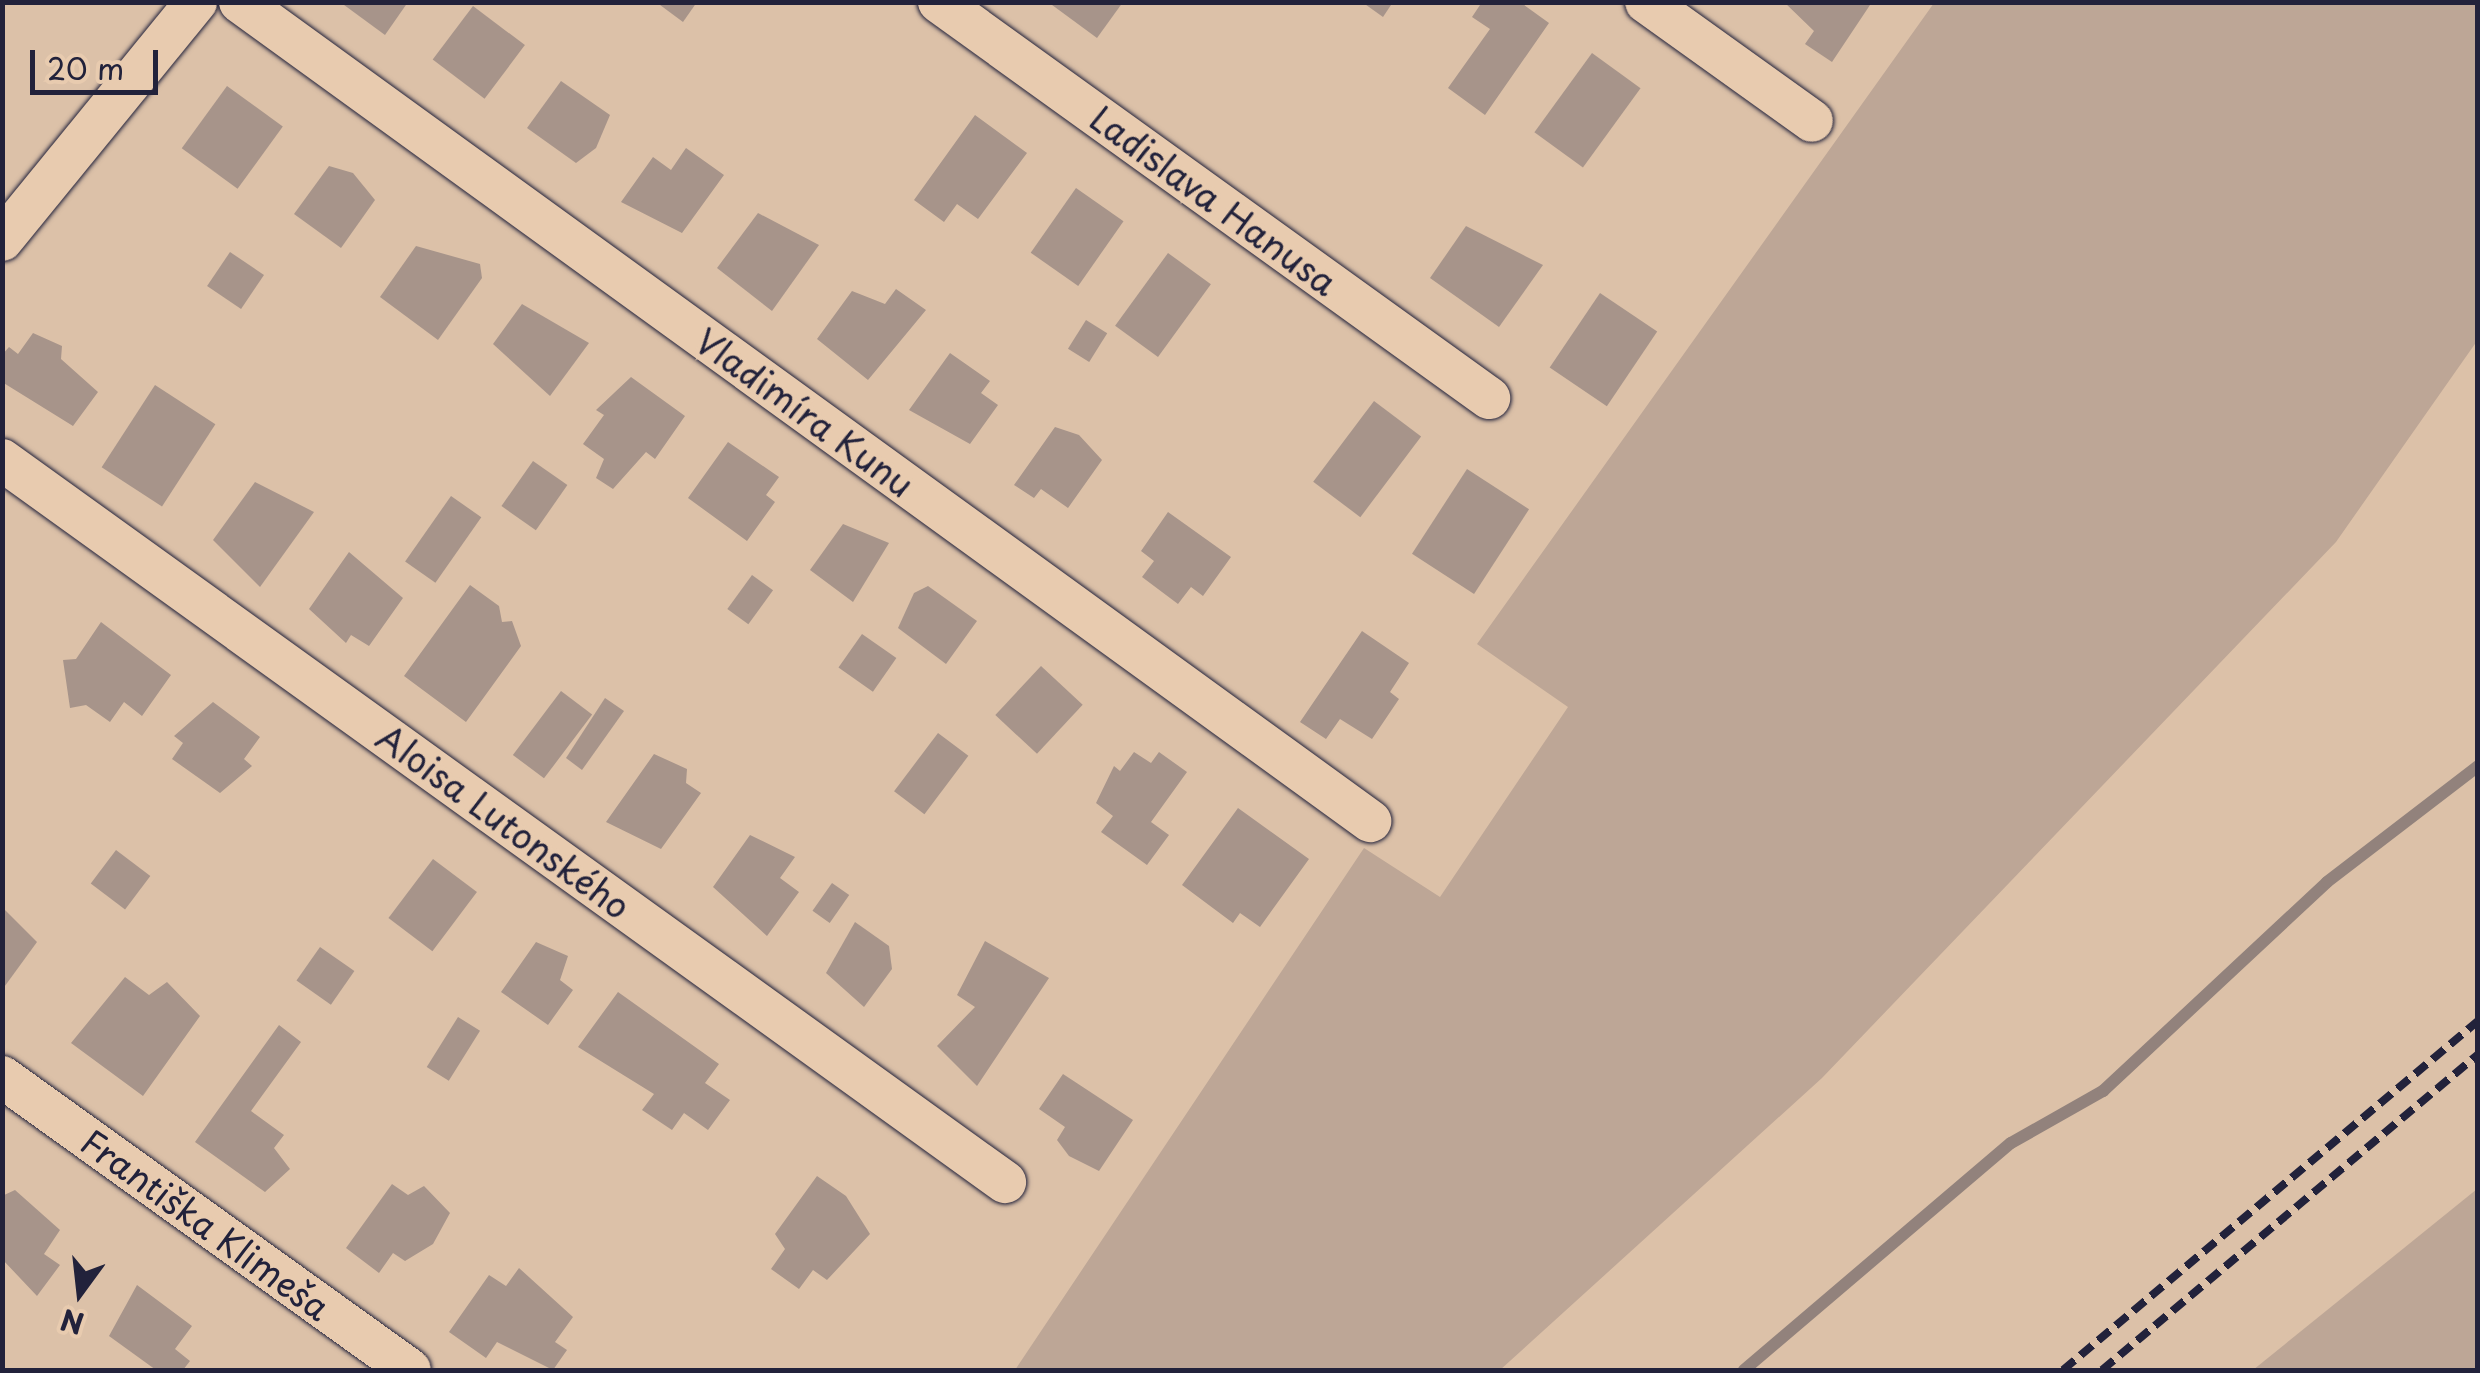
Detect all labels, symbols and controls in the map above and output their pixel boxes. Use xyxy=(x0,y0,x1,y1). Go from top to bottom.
scale bar xyxy=(35,30,162,92)
text: 20 m xyxy=(47,45,124,90)
street label: Ladislava Hanusa xyxy=(1082,96,1346,304)
street label: Vladimíra Kunu xyxy=(687,319,923,505)
street label: Aloisa Lutonského xyxy=(369,715,639,927)
street label: Františka Klimeša xyxy=(72,1119,340,1329)
north arrow xyxy=(30,1243,130,1343)
text: N xyxy=(56,1299,88,1346)

